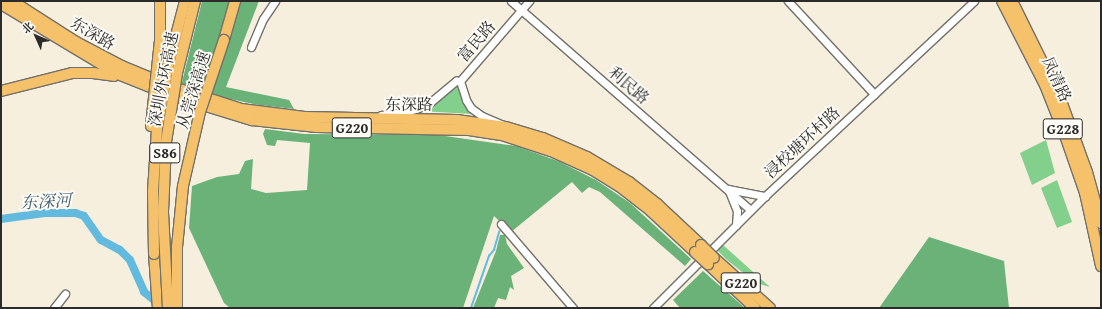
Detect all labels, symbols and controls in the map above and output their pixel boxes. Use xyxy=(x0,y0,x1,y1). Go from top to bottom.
street label: 东深路 xyxy=(67,13,119,53)
north arrow xyxy=(16,16,56,56)
street label: 富民路 xyxy=(453,17,499,65)
text: 北 xyxy=(18,18,37,37)
street label: 深圳外环高速 xyxy=(144,30,182,128)
street label: 从莞深高速 xyxy=(172,49,214,131)
street label: 凤清路 xyxy=(1038,53,1076,105)
street label: 利民路 xyxy=(605,62,653,108)
street label: 东深路 xyxy=(385,94,433,114)
street label: 浸校塘环村路 xyxy=(760,102,844,182)
road number: G220 xyxy=(331,115,373,141)
road number: G228 xyxy=(1042,116,1084,142)
road number: S86 xyxy=(149,140,181,166)
water label: 东深河 xyxy=(20,189,72,213)
road number: G220 xyxy=(720,270,762,296)

